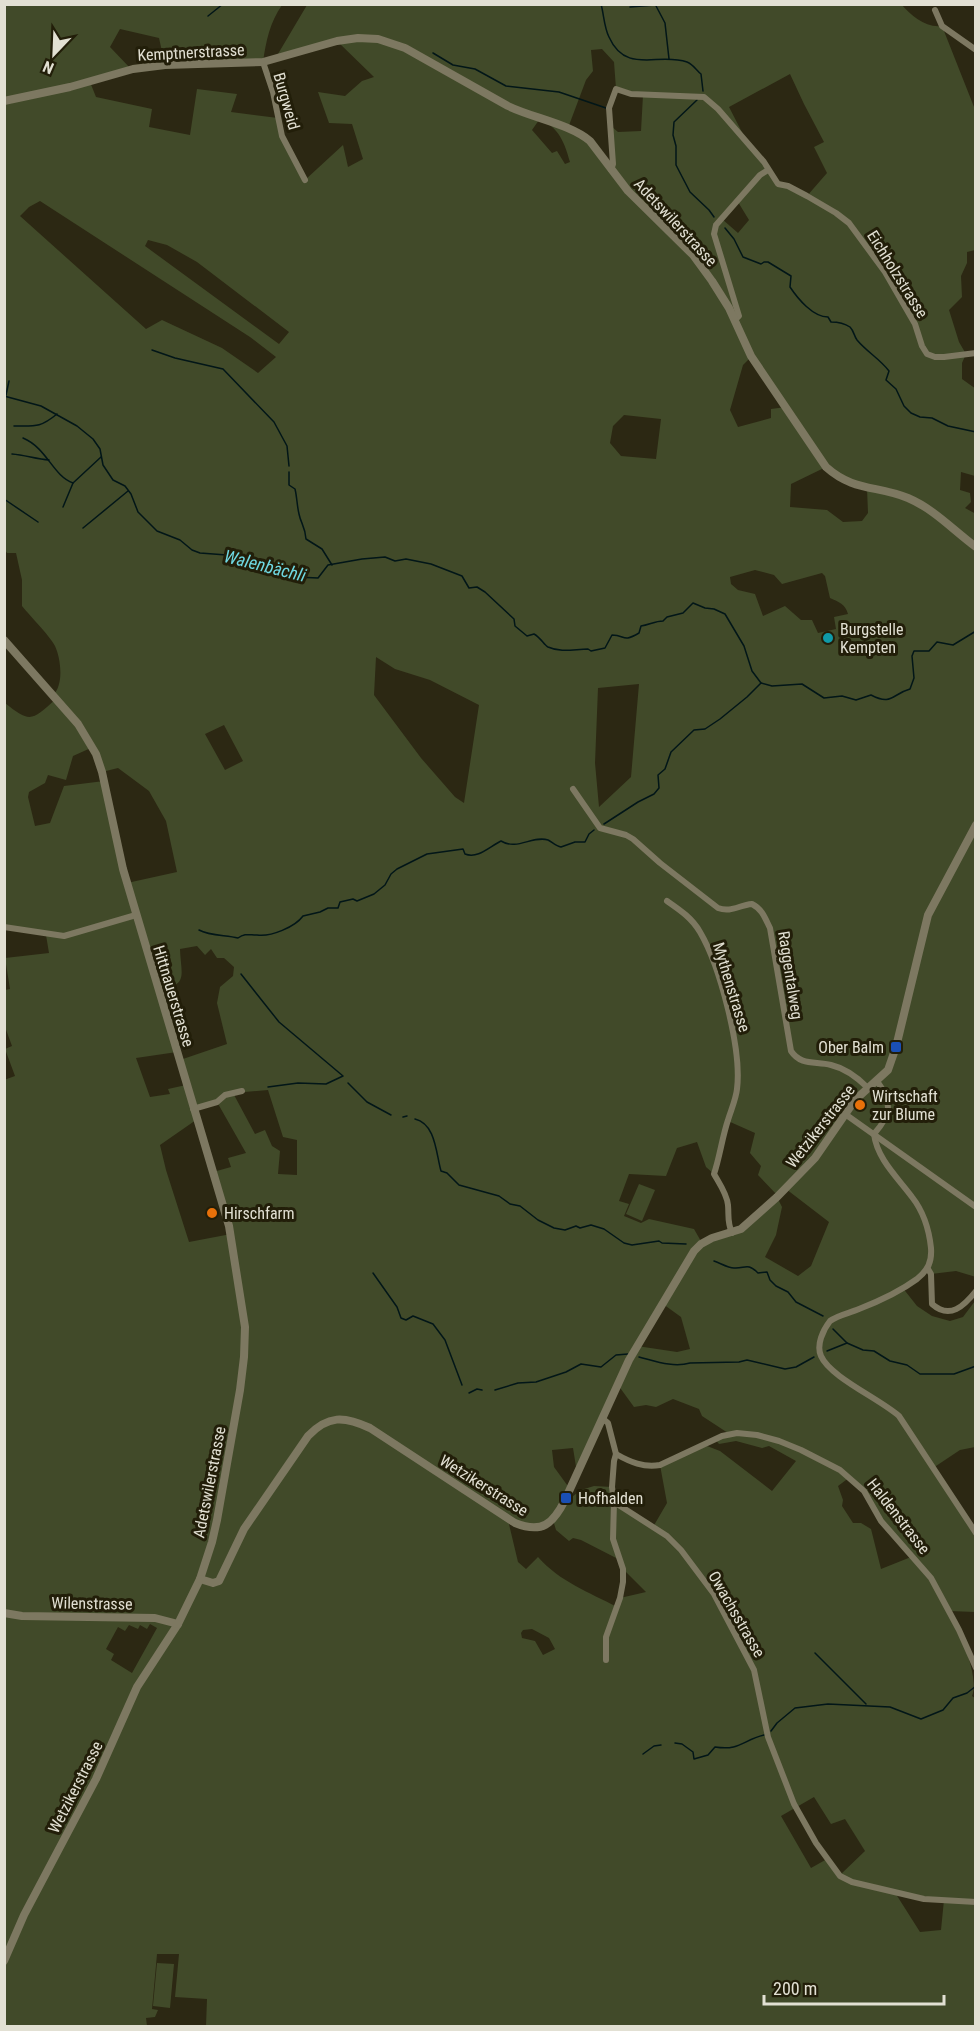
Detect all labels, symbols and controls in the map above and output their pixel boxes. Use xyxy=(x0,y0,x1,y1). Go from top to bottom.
north arrow xyxy=(24,24,84,84)
street label: Kemptnerstrasse xyxy=(137,40,245,65)
text: N xyxy=(40,57,57,78)
street label: Burgweid xyxy=(269,70,304,132)
street label: Adetswilerstrasse xyxy=(630,174,721,270)
street label: Eichholzstrasse xyxy=(863,227,932,322)
water label: Walenbächli xyxy=(222,545,309,586)
place label: Burgstelle Kempten xyxy=(840,620,903,657)
marker: Burgstelle Kempten xyxy=(821,631,835,645)
street label: Raggentalweg xyxy=(774,930,807,1021)
street label: Mythenstrasse xyxy=(709,940,754,1034)
street label: Hittnauerstrasse xyxy=(149,943,198,1049)
place label: Ober Balm xyxy=(818,1038,884,1057)
marker: Ober Balm xyxy=(889,1040,903,1054)
street label: Wetzikerstrasse xyxy=(782,1081,859,1172)
place label: Wirtschaft zur Blume xyxy=(872,1087,938,1124)
marker: Wirtschaft zur Blume xyxy=(853,1098,867,1112)
place label: Hirschfarm xyxy=(224,1204,295,1223)
marker: Hirschfarm xyxy=(205,1206,219,1220)
street label: Adetswilerstrasse xyxy=(189,1425,230,1539)
street label: Wetzikerstrasse xyxy=(436,1451,531,1520)
street label: Haldenstrasse xyxy=(863,1475,934,1558)
place label: Hofhalden xyxy=(578,1489,643,1508)
marker: Hofhalden xyxy=(559,1491,573,1505)
street label: Owachsstrasse xyxy=(704,1568,769,1661)
street label: Wilenstrasse xyxy=(51,1593,133,1614)
street label: Wetzikerstrasse xyxy=(44,1738,107,1836)
scale bar xyxy=(764,1968,944,2006)
text: 200 m xyxy=(773,1978,817,1999)

